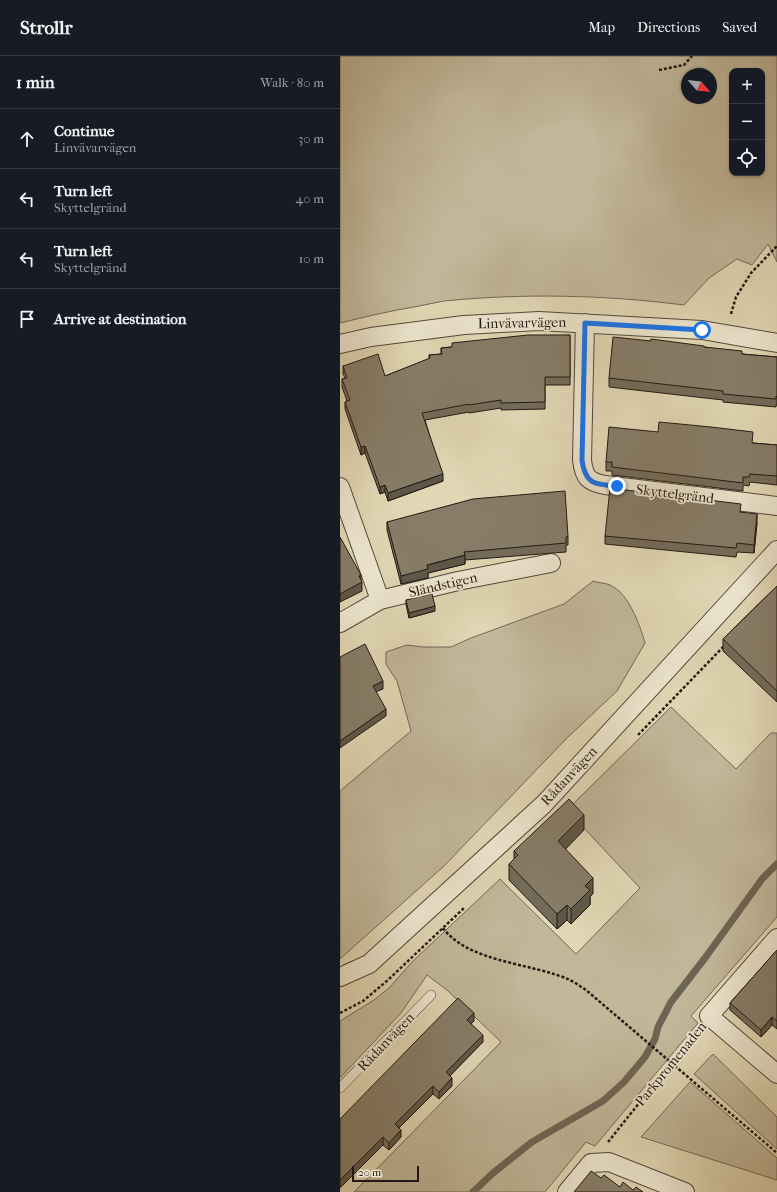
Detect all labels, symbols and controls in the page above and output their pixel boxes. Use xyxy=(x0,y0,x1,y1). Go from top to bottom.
text: Strollr xyxy=(20,17,73,39)
text: Map xyxy=(588,19,615,36)
text: Directions xyxy=(637,19,700,36)
text: Saved xyxy=(722,19,757,36)
north arrow xyxy=(681,68,717,104)
map controls xyxy=(729,68,765,176)
button: + xyxy=(729,68,765,104)
text: 1 min xyxy=(16,72,55,92)
text: Walk · 80 m xyxy=(260,75,324,90)
button: − xyxy=(729,104,765,140)
text: Continue xyxy=(54,122,114,140)
icon: ahead xyxy=(16,128,38,150)
text: 30 m xyxy=(298,131,324,146)
text: Linvävarvägen xyxy=(54,140,136,155)
button: locate xyxy=(729,140,765,176)
text: Turn left xyxy=(54,182,112,200)
icon: left xyxy=(16,188,38,210)
text: 40 m xyxy=(296,191,324,206)
text: Skyttelgränd xyxy=(54,200,127,215)
text: Turn left xyxy=(54,242,112,260)
icon: left xyxy=(16,248,38,270)
text: 10 m xyxy=(299,251,324,266)
text: Skyttelgränd xyxy=(54,260,127,275)
icon: arrive xyxy=(16,308,38,330)
text: Arrive at destination xyxy=(54,310,186,328)
street label: Linvävarvägen xyxy=(477,314,567,332)
route start xyxy=(693,321,711,339)
route end xyxy=(608,477,626,495)
street label: Skyttelgränd xyxy=(635,481,715,507)
street label: Sländstigen xyxy=(407,569,479,601)
street label: Rådanvägen xyxy=(537,743,601,809)
street label: Rådanvägen xyxy=(354,1009,418,1075)
street label: Parkpromenaden xyxy=(632,1018,710,1110)
scale bar xyxy=(352,1164,419,1183)
text: 20 m xyxy=(358,1166,381,1179)

